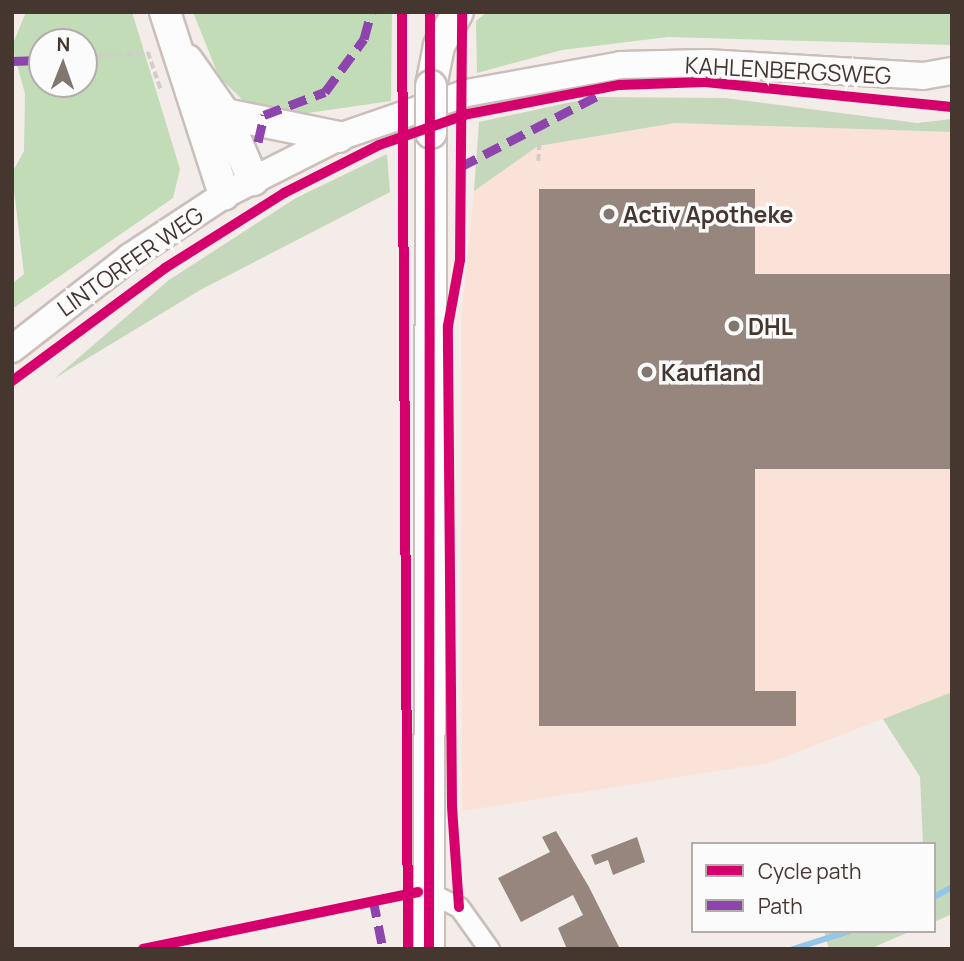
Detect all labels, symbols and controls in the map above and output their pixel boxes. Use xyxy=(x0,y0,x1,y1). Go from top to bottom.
north arrow xyxy=(28,28,98,98)
text: N xyxy=(56,31,70,57)
street label: KAHLENBERGSWEG xyxy=(684,51,892,89)
street label: LINTORFER WEG xyxy=(52,200,208,322)
place label: Activ Apotheke xyxy=(623,200,793,228)
marker: Activ Apotheke xyxy=(601,206,617,222)
place label: DHL xyxy=(748,312,793,340)
marker: DHL xyxy=(726,318,742,334)
place label: Kaufland xyxy=(661,358,761,386)
marker: Kaufland xyxy=(639,364,655,380)
legend xyxy=(691,842,936,933)
text: Cycle path xyxy=(758,857,861,885)
text: Path xyxy=(758,892,803,920)

